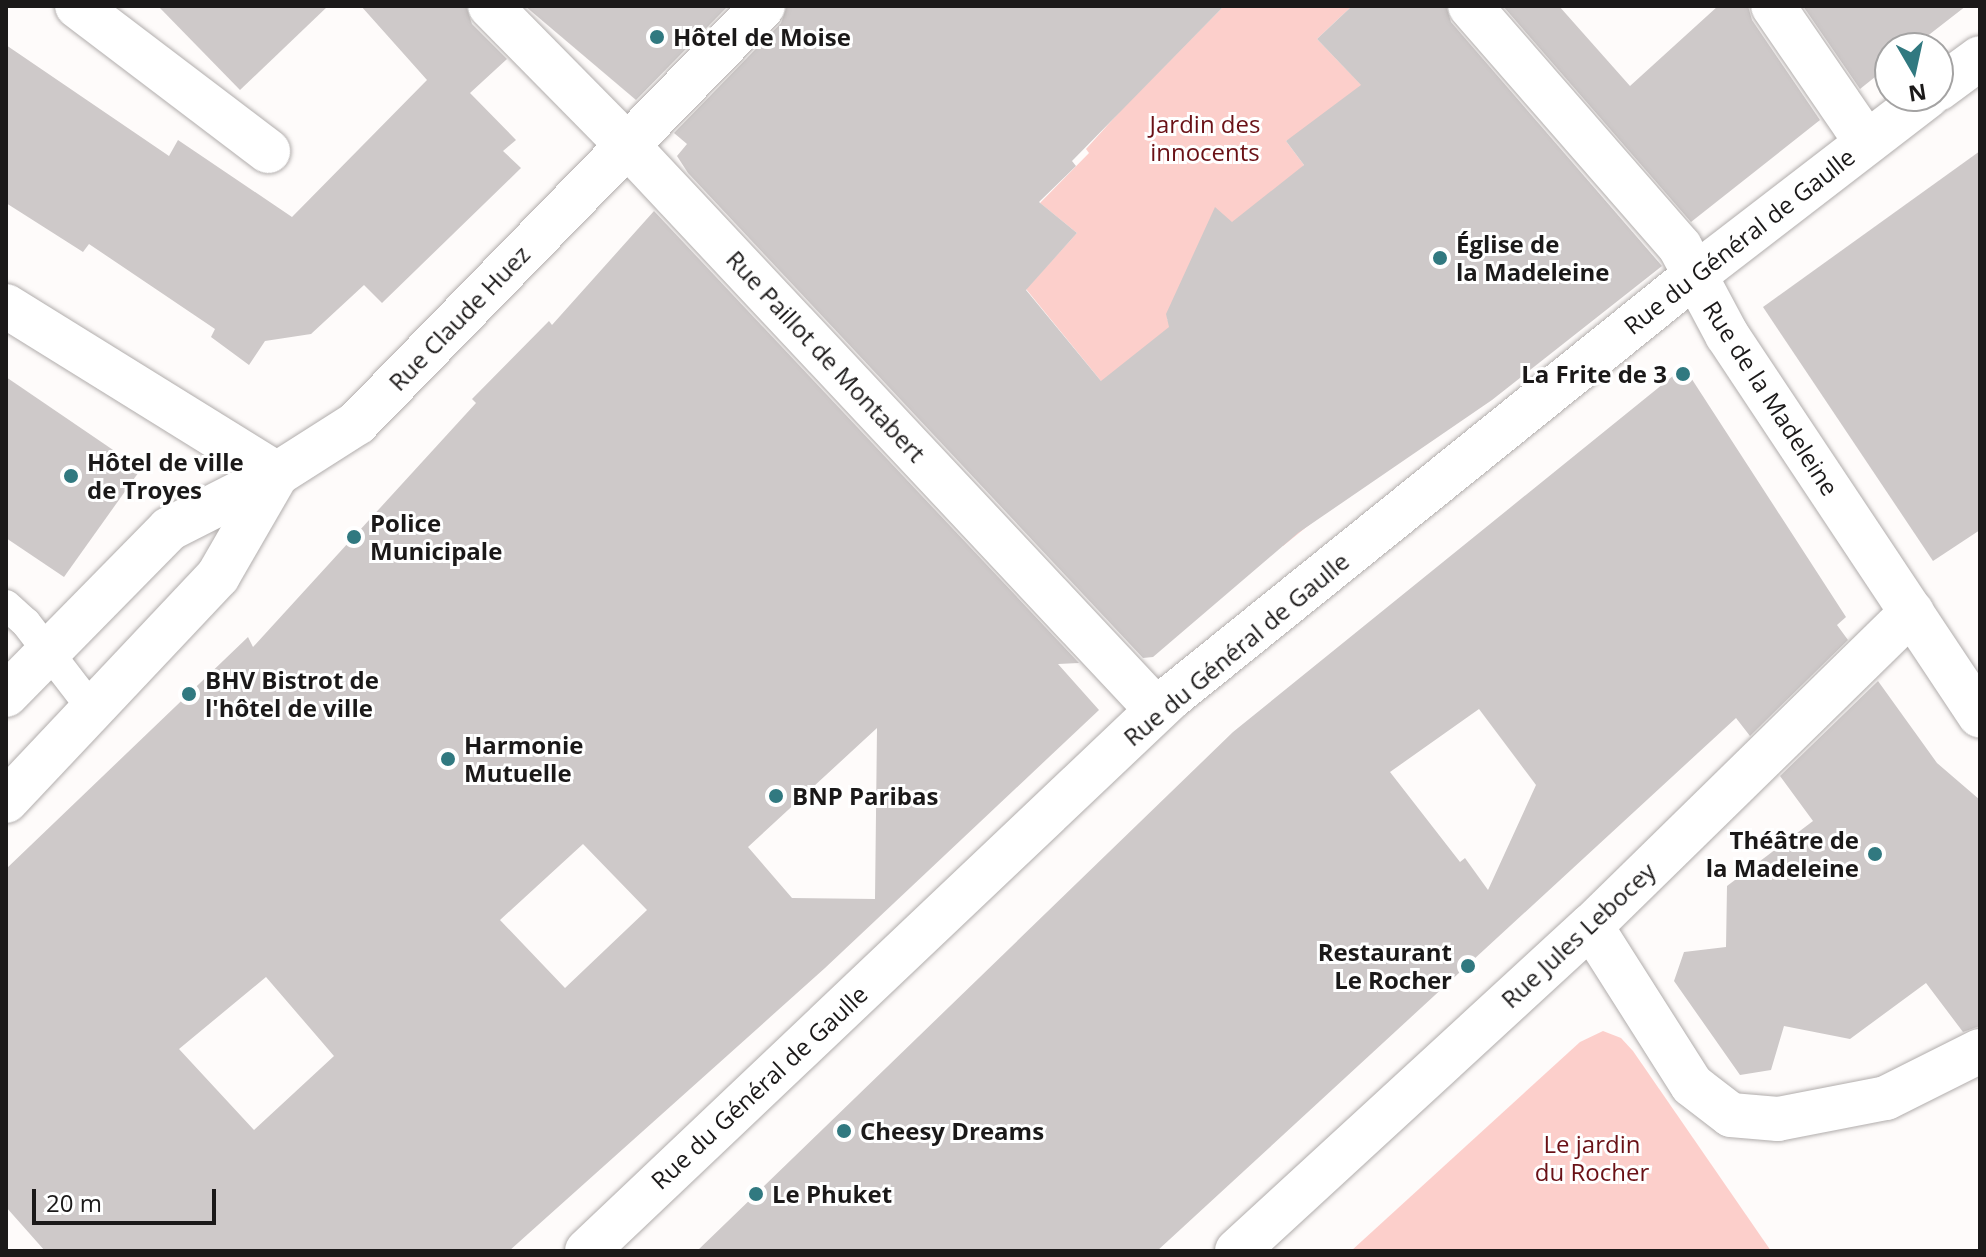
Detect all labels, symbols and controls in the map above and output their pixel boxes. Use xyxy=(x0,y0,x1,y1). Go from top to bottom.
place label: Hôtel de Moise xyxy=(673,23,851,51)
marker: Hôtel de Moise xyxy=(648,28,666,46)
north arrow xyxy=(1874,32,1954,112)
text: N xyxy=(1906,78,1929,110)
park label: Jardin des innocents xyxy=(1150,110,1260,166)
street label: Rue du Général de Gaulle xyxy=(1618,142,1860,340)
place label: Église de la Madeleine xyxy=(1456,230,1609,286)
street label: Rue Claude Huez xyxy=(383,240,535,396)
street label: Rue Paillot de Montabert xyxy=(721,245,931,467)
marker: Église de la Madeleine xyxy=(1431,249,1449,267)
street label: Rue de la Madeleine xyxy=(1697,295,1845,501)
place label: La Frite de 3 xyxy=(1521,360,1667,388)
marker: La Frite de 3 xyxy=(1674,365,1692,383)
place label: Hôtel de ville de Troyes xyxy=(87,448,244,504)
marker: Hôtel de ville de Troyes xyxy=(62,467,80,485)
place label: Police Municipale xyxy=(370,509,502,565)
marker: Police Municipale xyxy=(345,528,363,546)
street label: Rue du Général de Gaulle xyxy=(1118,546,1354,752)
place label: BHV Bistrot de l'hôtel de ville xyxy=(205,666,379,722)
marker: BHV Bistrot de l'hôtel de ville xyxy=(180,685,198,703)
place label: Harmonie Mutuelle xyxy=(464,731,583,787)
marker: Harmonie Mutuelle xyxy=(439,750,457,768)
place label: BNP Paribas xyxy=(792,782,938,810)
marker: BNP Paribas xyxy=(767,787,785,805)
place label: Théâtre de la Madeleine xyxy=(1706,826,1859,882)
marker: Théâtre de la Madeleine xyxy=(1866,845,1884,863)
street label: Rue Jules Lebocey xyxy=(1495,856,1661,1014)
place label: Restaurant Le Rocher xyxy=(1318,938,1452,994)
marker: Restaurant Le Rocher xyxy=(1459,957,1477,975)
street label: Rue du Général de Gaulle xyxy=(645,979,873,1195)
place label: Cheesy Dreams xyxy=(860,1117,1044,1145)
marker: Cheesy Dreams xyxy=(835,1122,853,1140)
park label: Le jardin du Rocher xyxy=(1535,1130,1649,1186)
scale bar xyxy=(36,1173,220,1223)
place label: Le Phuket xyxy=(772,1180,892,1208)
marker: Le Phuket xyxy=(747,1185,765,1203)
text: 20 m xyxy=(46,1186,102,1219)

